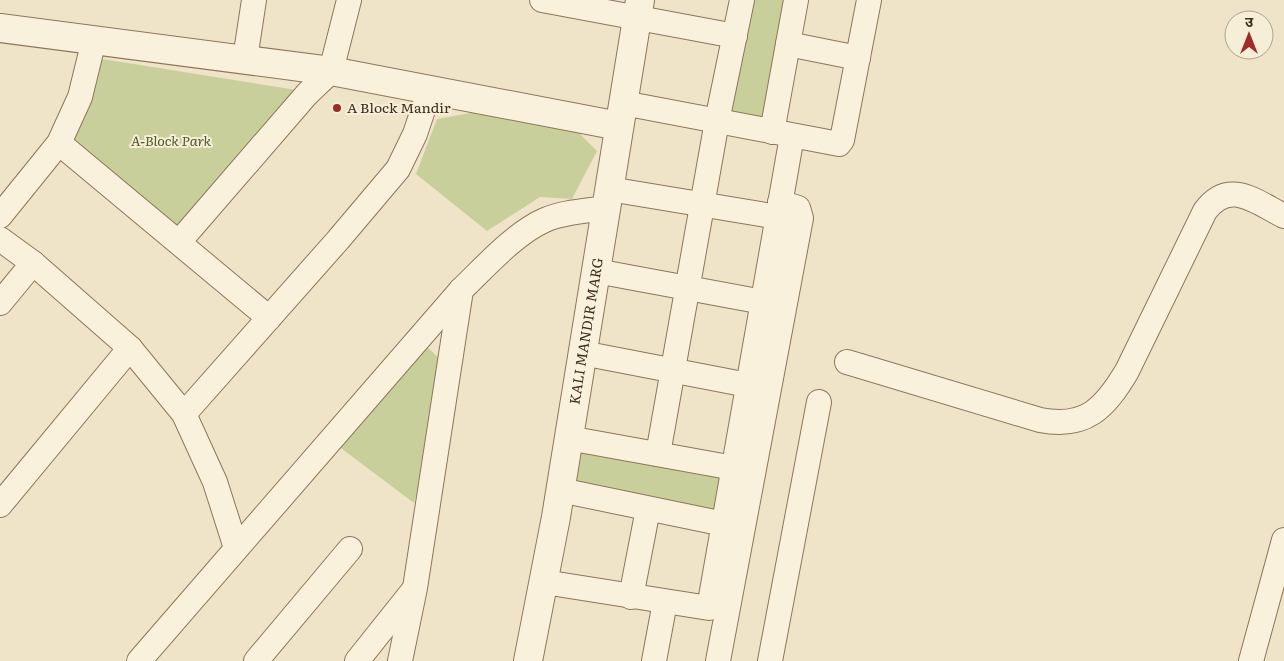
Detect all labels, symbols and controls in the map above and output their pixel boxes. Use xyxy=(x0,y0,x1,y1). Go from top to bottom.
north arrow xyxy=(1224,10,1274,60)
text: उ xyxy=(1245,11,1254,31)
place label: A Block Mandir xyxy=(347,97,451,117)
marker: A Block Mandir xyxy=(331,102,343,114)
park label: A-Block Park xyxy=(131,130,212,150)
street label: KALI MANDIR MARG xyxy=(563,256,607,406)

